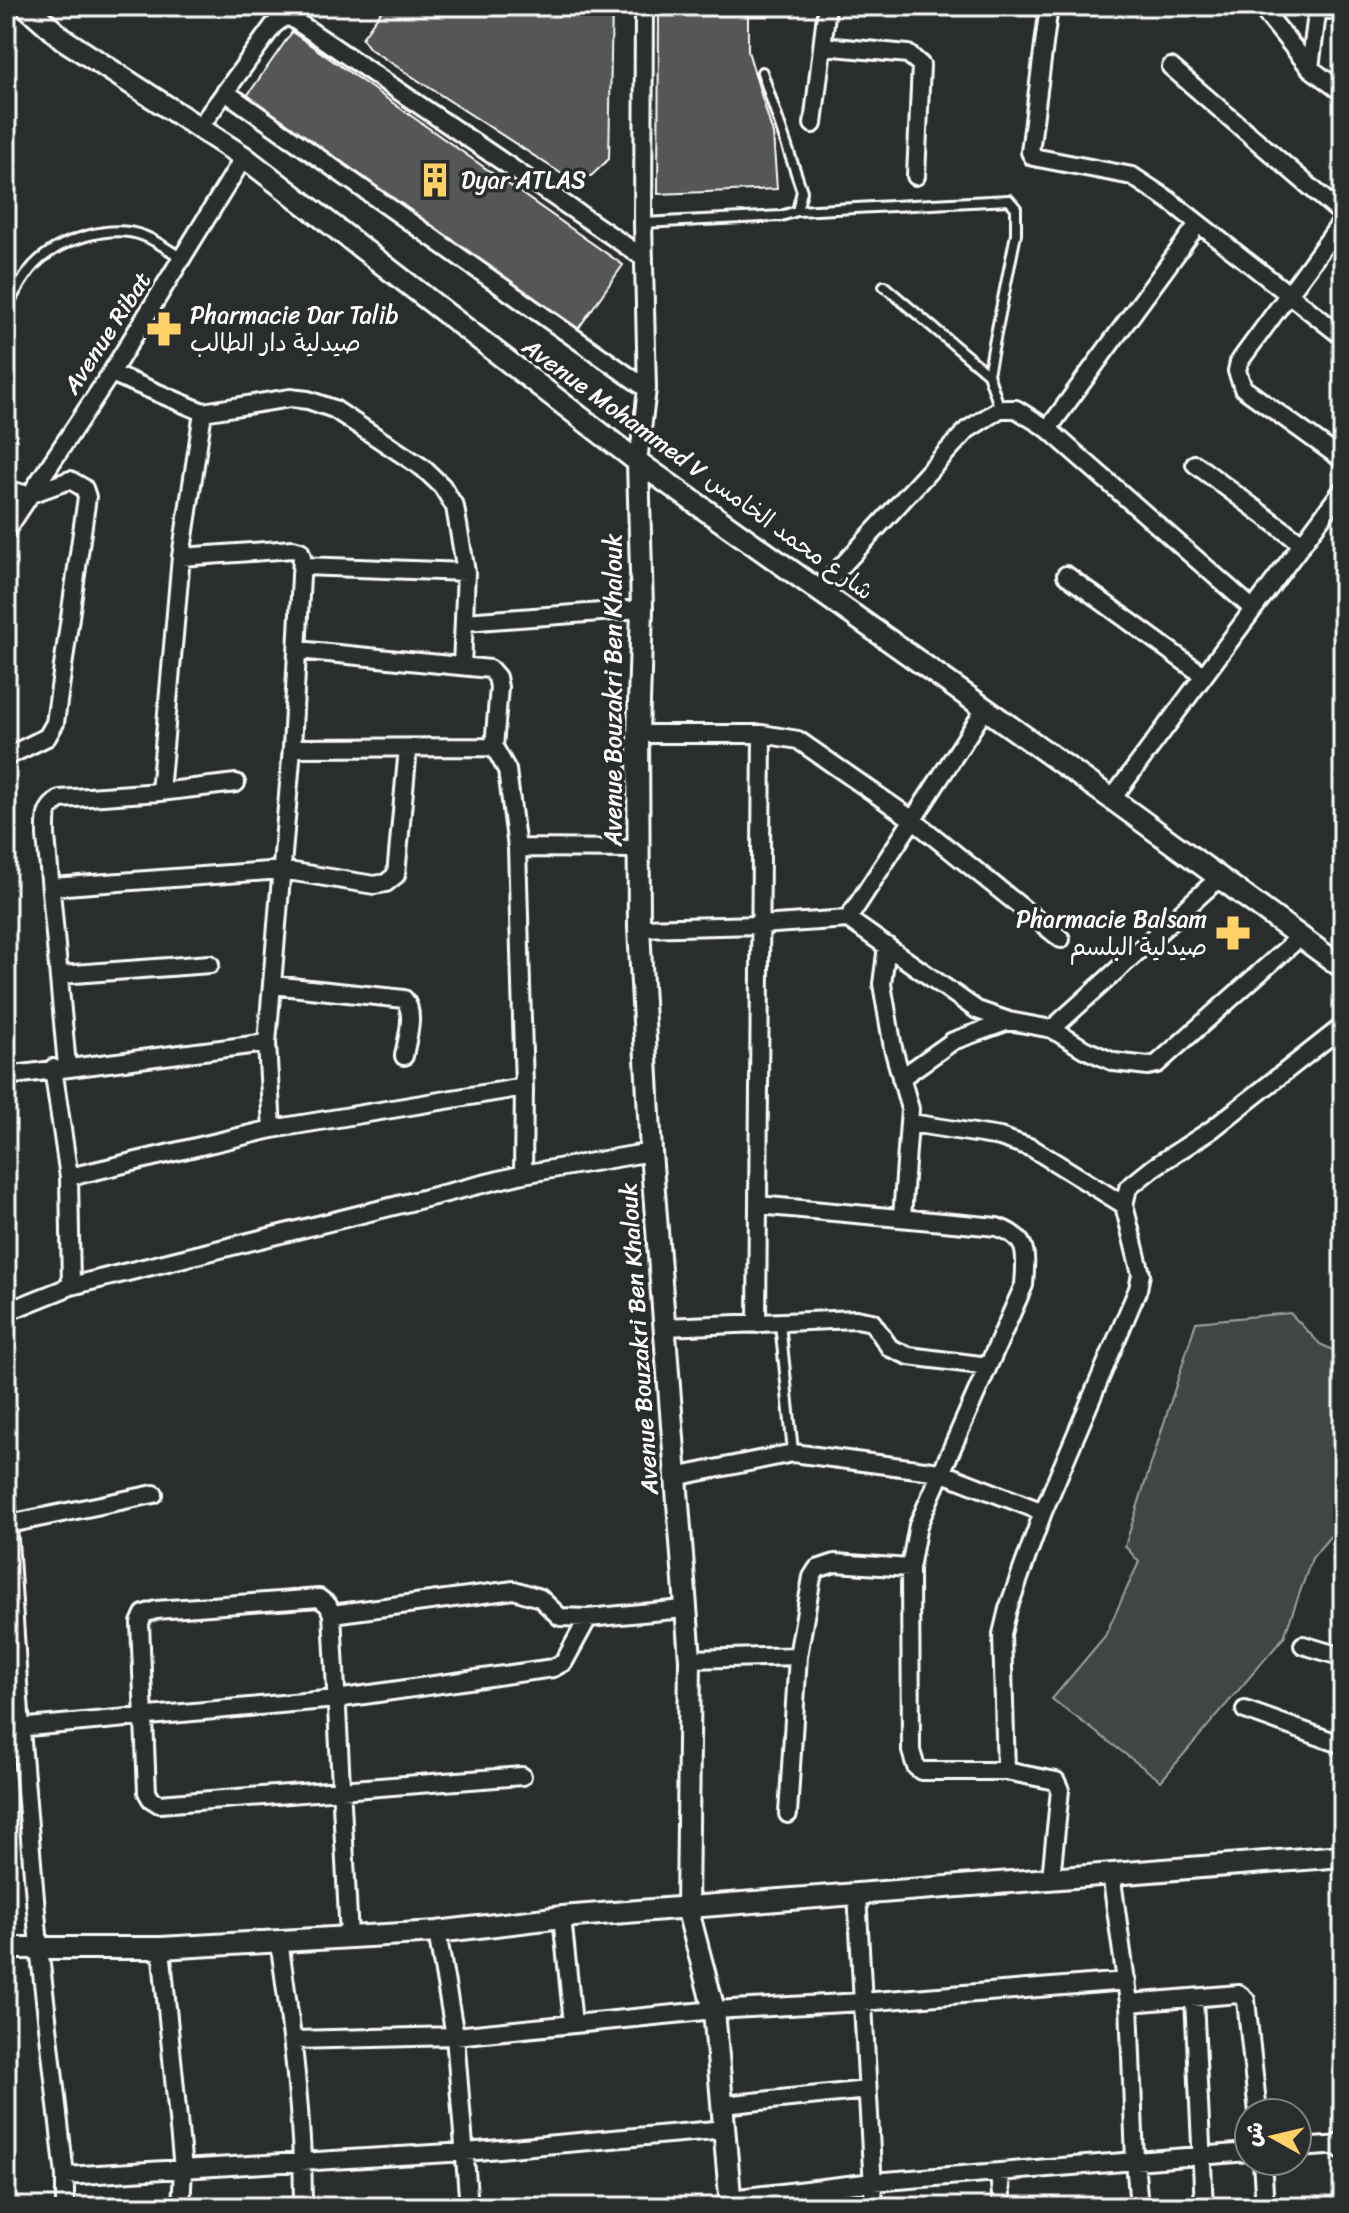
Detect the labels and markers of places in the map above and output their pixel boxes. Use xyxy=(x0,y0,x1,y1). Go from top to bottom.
place label: Dyar ATLAS xyxy=(461,159,586,201)
building icon: Dyar ATLAS xyxy=(416,161,454,199)
place label: Pharmacie Dar Talib صيدلية دار الطالب xyxy=(190,294,398,364)
pharmacy icon: Pharmacie Dar Talib صيدلية دار الطالب xyxy=(145,310,183,348)
place label: Pharmacie Balsam صيدلية البلسم xyxy=(1016,898,1207,968)
pharmacy icon: Pharmacie Balsam صيدلية البلسم xyxy=(1214,914,1252,952)

